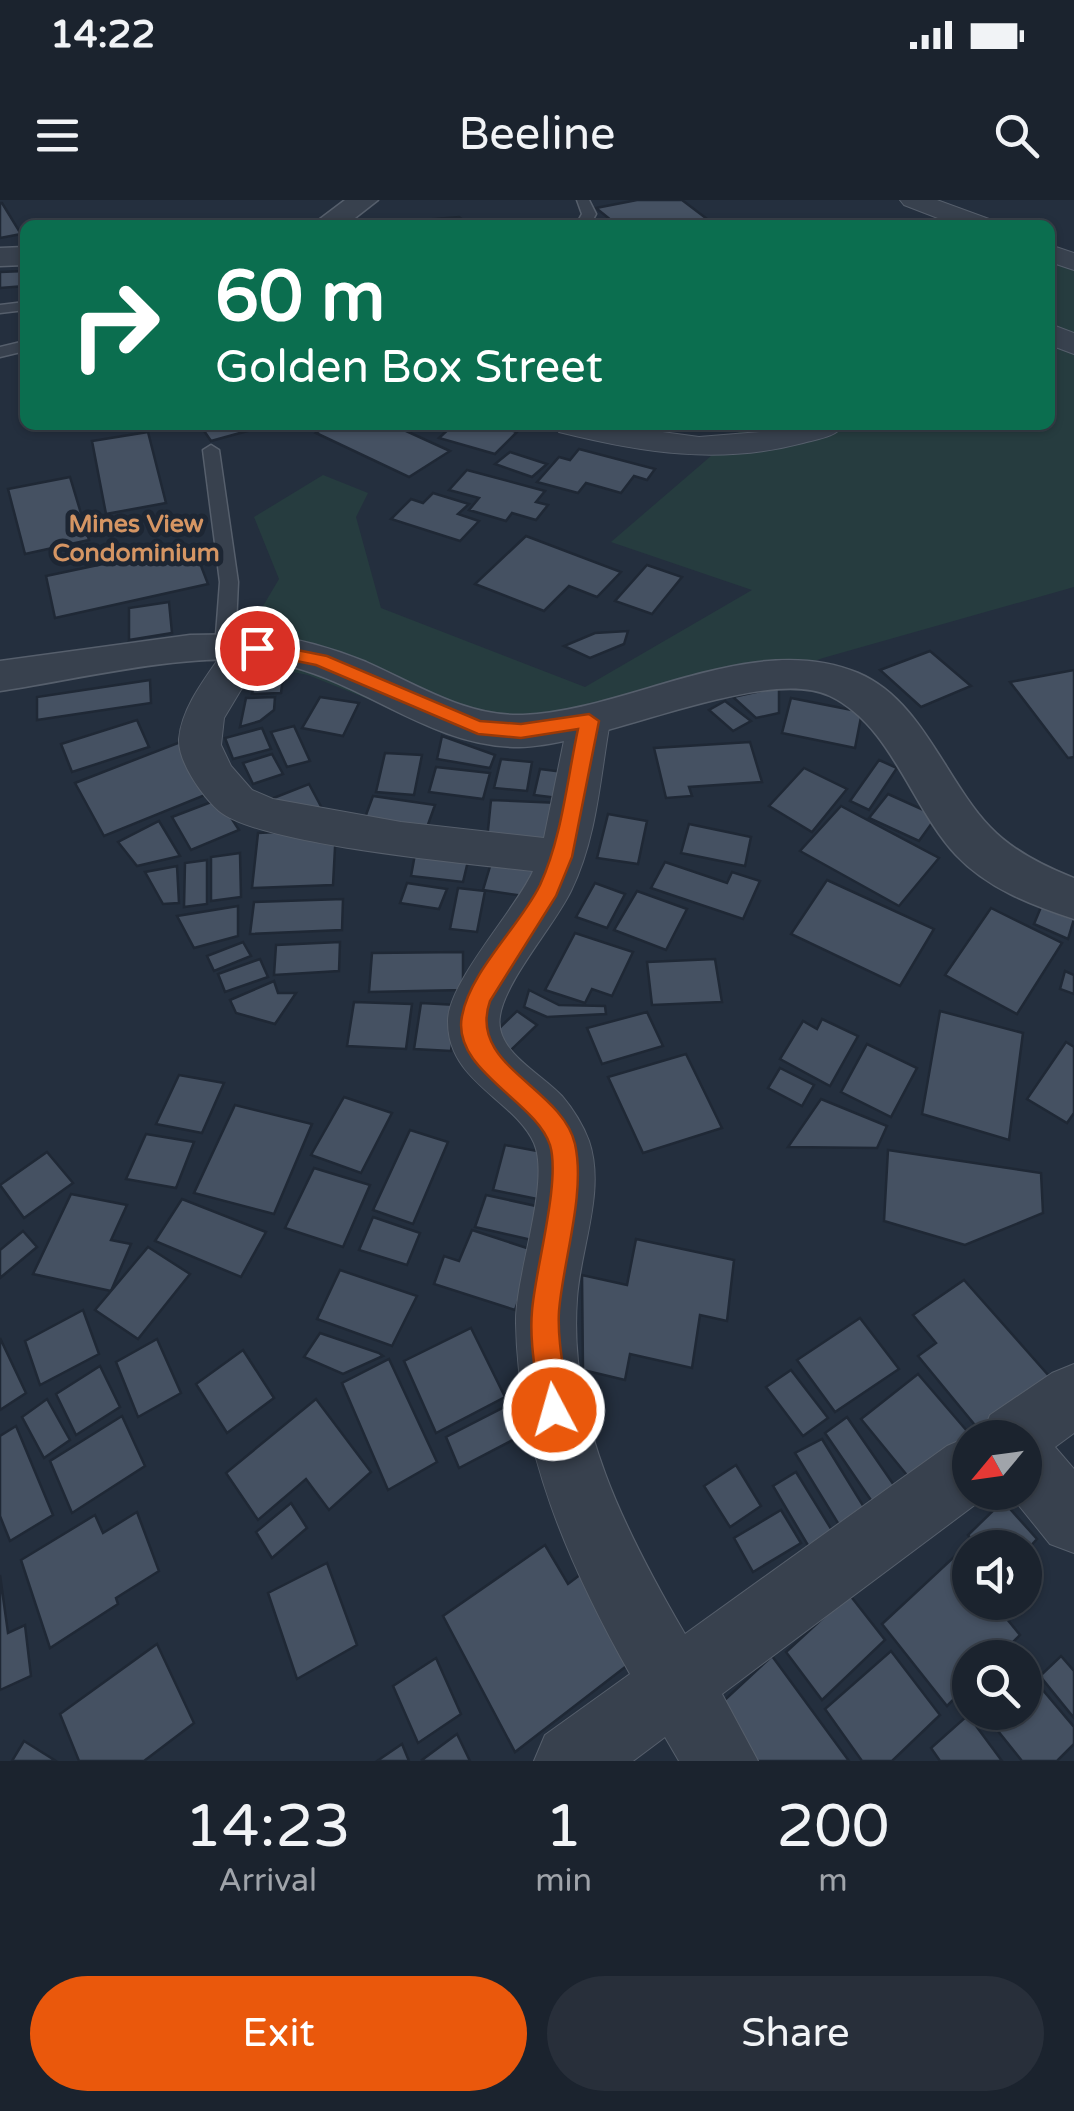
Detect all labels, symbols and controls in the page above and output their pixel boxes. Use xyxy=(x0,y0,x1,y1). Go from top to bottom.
text: 14:22 xyxy=(50,12,155,58)
icon: menu xyxy=(30,108,85,163)
text: Beeline xyxy=(458,108,616,162)
icon: search xyxy=(989,108,1044,163)
text: 60 m xyxy=(215,256,385,340)
icon: right xyxy=(50,260,180,390)
text: Golden Box Street xyxy=(215,341,603,395)
district label: Mines View Condominium xyxy=(52,509,220,568)
pin xyxy=(215,606,300,691)
icon: arrive xyxy=(230,621,285,676)
position arrow xyxy=(502,1358,606,1462)
north arrow xyxy=(952,1420,1042,1510)
map controls xyxy=(952,1420,1042,1730)
button: sound xyxy=(952,1530,1042,1620)
button: search xyxy=(952,1640,1042,1730)
text: 14:23 xyxy=(184,1791,351,1863)
text: 1 xyxy=(545,1791,582,1863)
text: 200 xyxy=(776,1791,890,1863)
text: Arrival xyxy=(218,1862,317,1900)
text: min xyxy=(535,1862,592,1900)
text: m xyxy=(818,1862,848,1900)
button: Exit xyxy=(30,1976,527,2091)
button: Share xyxy=(547,1976,1044,2091)

